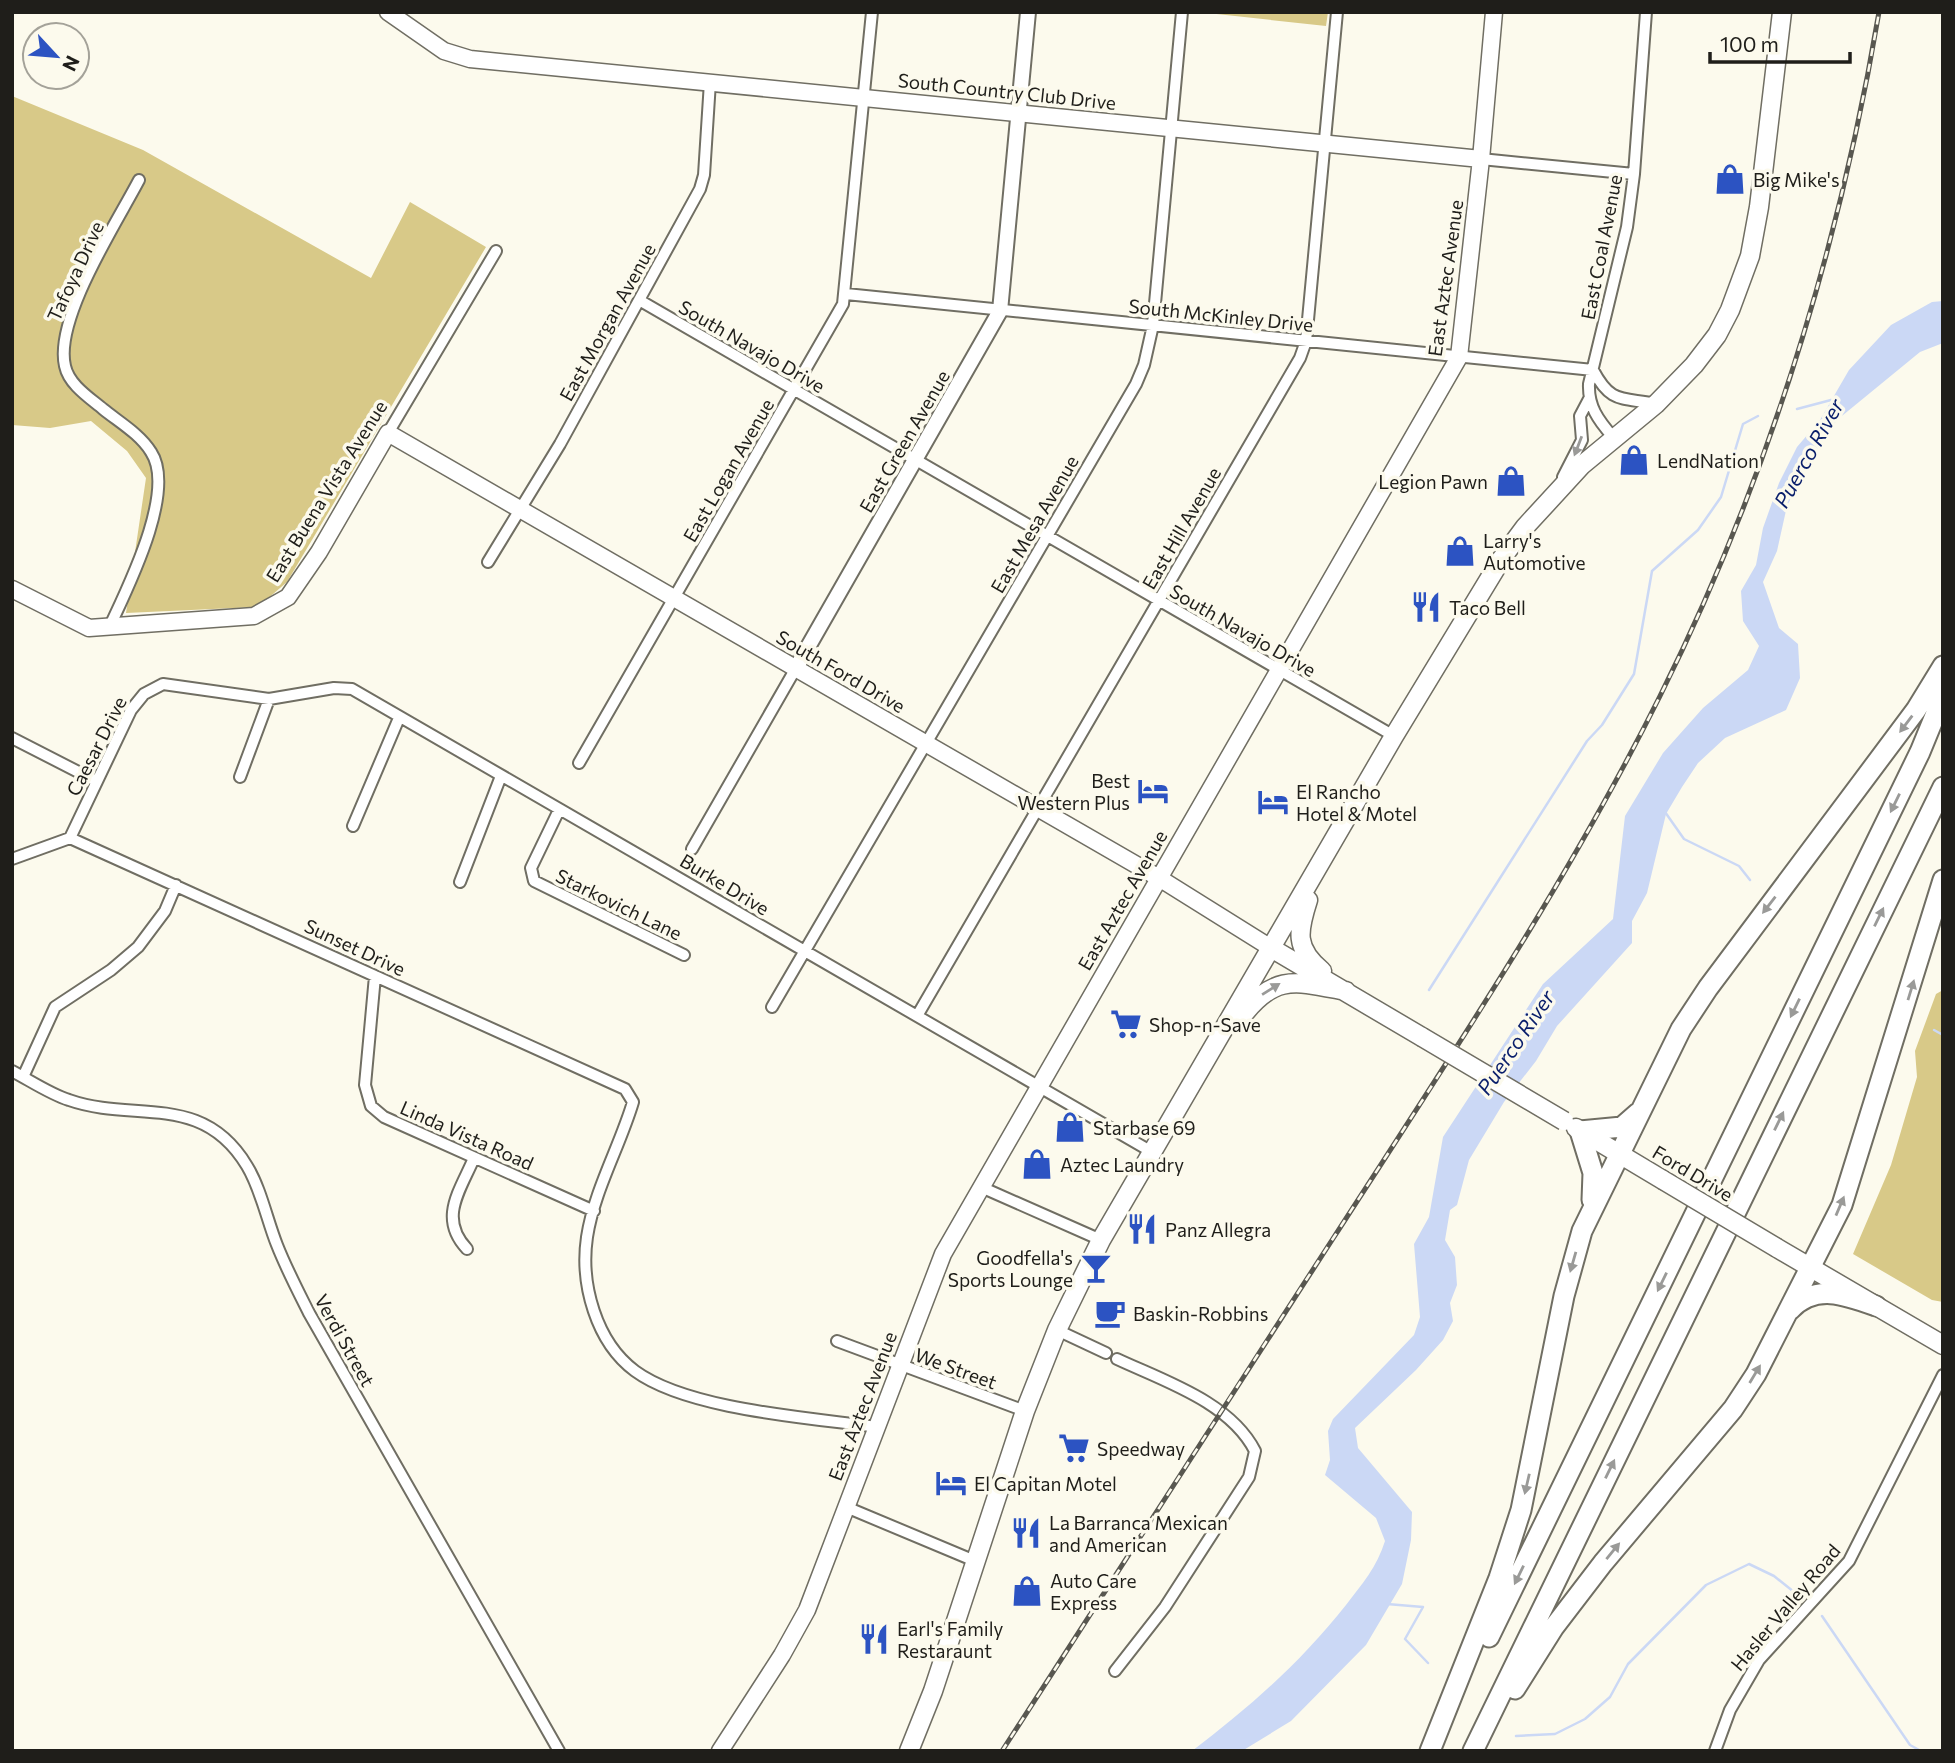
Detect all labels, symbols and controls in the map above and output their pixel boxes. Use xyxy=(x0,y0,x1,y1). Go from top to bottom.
north arrow xyxy=(21,21,91,91)
scale bar xyxy=(1710,21,1850,65)
text: 100 m xyxy=(1720,31,1779,56)
text: N xyxy=(58,52,85,75)
street label: South Country Club Drive xyxy=(897,68,1117,114)
shop icon: Big Mike's xyxy=(1713,162,1747,196)
place label: Big Mike's xyxy=(1753,168,1840,191)
street label: East Coal Avenue xyxy=(1576,172,1626,322)
street label: East Aztec Avenue xyxy=(1423,198,1467,358)
street label: Tafoya Drive xyxy=(42,217,108,325)
street label: East Morgan Avenue xyxy=(554,239,660,405)
street label: South McKinley Drive xyxy=(1128,294,1314,336)
street label: South Navajo Drive xyxy=(675,295,829,397)
street label: East Green Avenue xyxy=(854,366,954,516)
street label: East Logan Avenue xyxy=(678,394,778,546)
water label: Puerco River xyxy=(1768,394,1848,512)
street label: East Buena Vista Avenue xyxy=(261,396,391,586)
one-way arrow xyxy=(1572,436,1583,457)
shop icon: LendNation xyxy=(1617,443,1651,477)
place label: LendNation xyxy=(1657,449,1759,472)
street label: East Mesa Avenue xyxy=(985,451,1083,597)
street label: East Hill Avenue xyxy=(1137,463,1225,593)
shop icon: Legion Pawn xyxy=(1494,464,1528,498)
place label: Legion Pawn xyxy=(1378,470,1488,493)
place label: Larry's Automotive xyxy=(1483,529,1585,574)
shop icon: Larry's Automotive xyxy=(1443,534,1477,568)
street label: South Navajo Drive xyxy=(1166,579,1320,681)
restaurant icon: Taco Bell xyxy=(1409,590,1443,624)
place label: Taco Bell xyxy=(1449,596,1526,619)
street label: South Ford Drive xyxy=(772,625,910,717)
street label: Caesar Drive xyxy=(61,692,131,800)
one-way arrow xyxy=(1899,715,1913,733)
place label: Best Western Plus xyxy=(1018,769,1130,814)
hotel icon: Best Western Plus xyxy=(1136,774,1170,808)
place label: El Rancho Hotel & Motel xyxy=(1296,780,1417,825)
hotel icon: El Rancho Hotel & Motel xyxy=(1256,785,1290,819)
one-way arrow xyxy=(1889,793,1900,813)
street label: East Aztec Avenue xyxy=(1073,826,1171,974)
street label: Burke Drive xyxy=(676,848,774,920)
street label: Starkovich Lane xyxy=(552,864,686,944)
one-way arrow xyxy=(1762,896,1776,914)
one-way arrow xyxy=(1874,907,1885,927)
street label: Sunset Drive xyxy=(301,914,409,980)
one-way arrow xyxy=(1906,979,1916,1000)
one-way arrow xyxy=(1261,983,1280,996)
water label: Puerco River xyxy=(1471,985,1559,1099)
one-way arrow xyxy=(1790,998,1801,1018)
supermarket icon: Shop-n-Save xyxy=(1109,1007,1143,1041)
place label: Shop-n-Save xyxy=(1149,1013,1261,1036)
street label: Linda Vista Road xyxy=(397,1095,537,1175)
shop icon: Starbase 69 xyxy=(1053,1110,1087,1144)
one-way arrow xyxy=(1774,1111,1785,1131)
place label: Starbase 69 xyxy=(1093,1116,1196,1139)
street label: Ford Drive xyxy=(1649,1140,1737,1206)
shop icon: Aztec Laundry xyxy=(1020,1147,1054,1181)
place label: Aztec Laundry xyxy=(1060,1153,1184,1176)
one-way arrow xyxy=(1834,1196,1846,1216)
restaurant icon: Panz Allegra xyxy=(1125,1212,1159,1246)
place label: Panz Allegra xyxy=(1165,1218,1271,1241)
place label: Goodfella's Sports Lounge xyxy=(948,1246,1073,1291)
bar icon: Goodfella's Sports Lounge xyxy=(1079,1251,1113,1285)
one-way arrow xyxy=(1568,1252,1578,1273)
one-way arrow xyxy=(1656,1272,1668,1292)
street label: Verdi Street xyxy=(310,1290,380,1390)
cafe icon: Baskin-Robbins xyxy=(1093,1296,1127,1330)
place label: Baskin-Robbins xyxy=(1133,1302,1268,1325)
street label: East Aztec Avenue xyxy=(823,1328,901,1484)
street label: We Street xyxy=(912,1343,1000,1393)
one-way arrow xyxy=(1749,1365,1761,1384)
supermarket icon: Speedway xyxy=(1057,1431,1091,1465)
place label: Speedway xyxy=(1097,1437,1185,1460)
one-way arrow xyxy=(1604,1459,1615,1479)
hotel icon: El Capitan Motel xyxy=(934,1466,968,1500)
place label: El Capitan Motel xyxy=(974,1472,1117,1495)
one-way arrow xyxy=(1521,1473,1532,1495)
place label: La Barranca Mexican and American xyxy=(1049,1511,1228,1556)
restaurant icon: La Barranca Mexican and American xyxy=(1009,1516,1043,1550)
street label: Hasler Valley Road xyxy=(1725,1539,1845,1675)
one-way arrow xyxy=(1605,1543,1620,1561)
one-way arrow xyxy=(1514,1565,1525,1585)
place label: Auto Care Express xyxy=(1050,1569,1136,1614)
shop icon: Auto Care Express xyxy=(1010,1574,1044,1608)
place label: Earl's Family Restaraunt xyxy=(897,1617,1003,1662)
restaurant icon: Earl's Family Restaraunt xyxy=(857,1622,891,1656)

